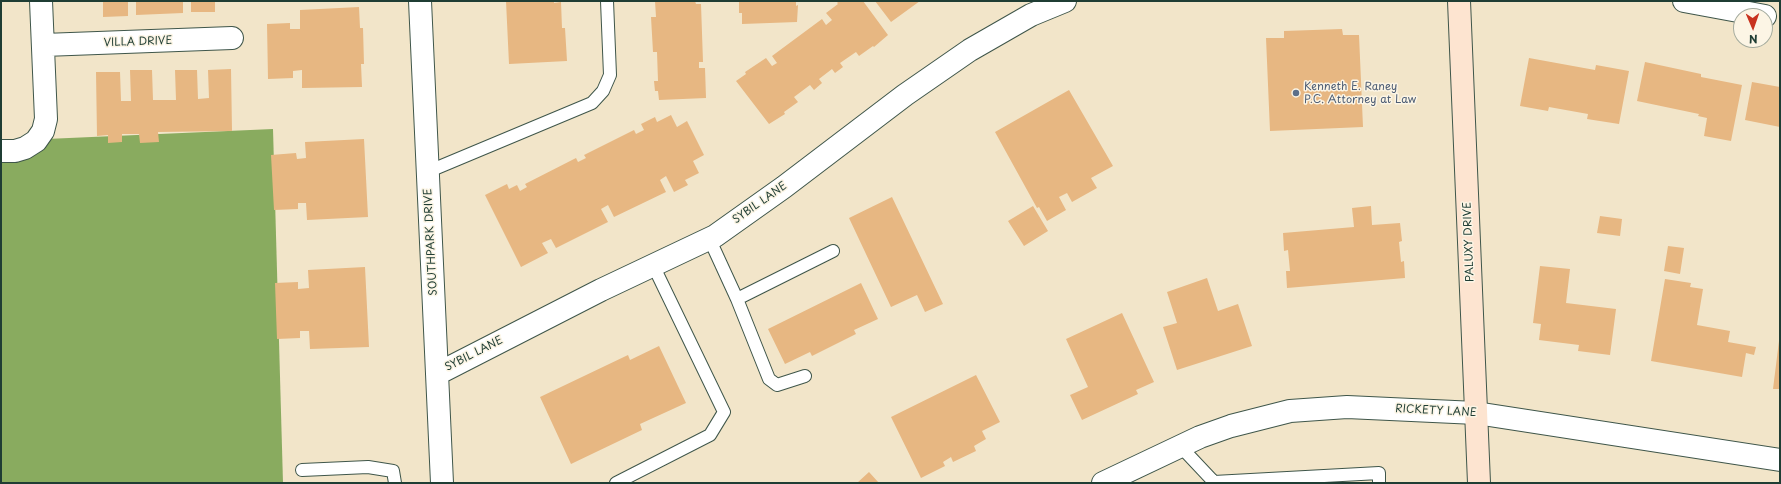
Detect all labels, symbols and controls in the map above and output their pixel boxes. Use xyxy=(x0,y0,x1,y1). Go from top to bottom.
north arrow xyxy=(1733,8,1773,48)
text: N xyxy=(1749,31,1758,48)
street label: VILLA DRIVE xyxy=(103,34,173,50)
place label: Kenneth E. Raney P.C. Attorney at Law xyxy=(1304,80,1416,106)
marker: Kenneth E. Raney P.C. Attorney at Law xyxy=(1291,88,1301,98)
street label: SYBIL LANE xyxy=(730,179,790,227)
street label: SOUTHPARK DRIVE xyxy=(422,188,440,296)
street label: PALUXY DRIVE xyxy=(1461,202,1477,282)
street label: SYBIL LANE xyxy=(443,334,505,374)
street label: RICKETY LANE xyxy=(1395,402,1477,420)

